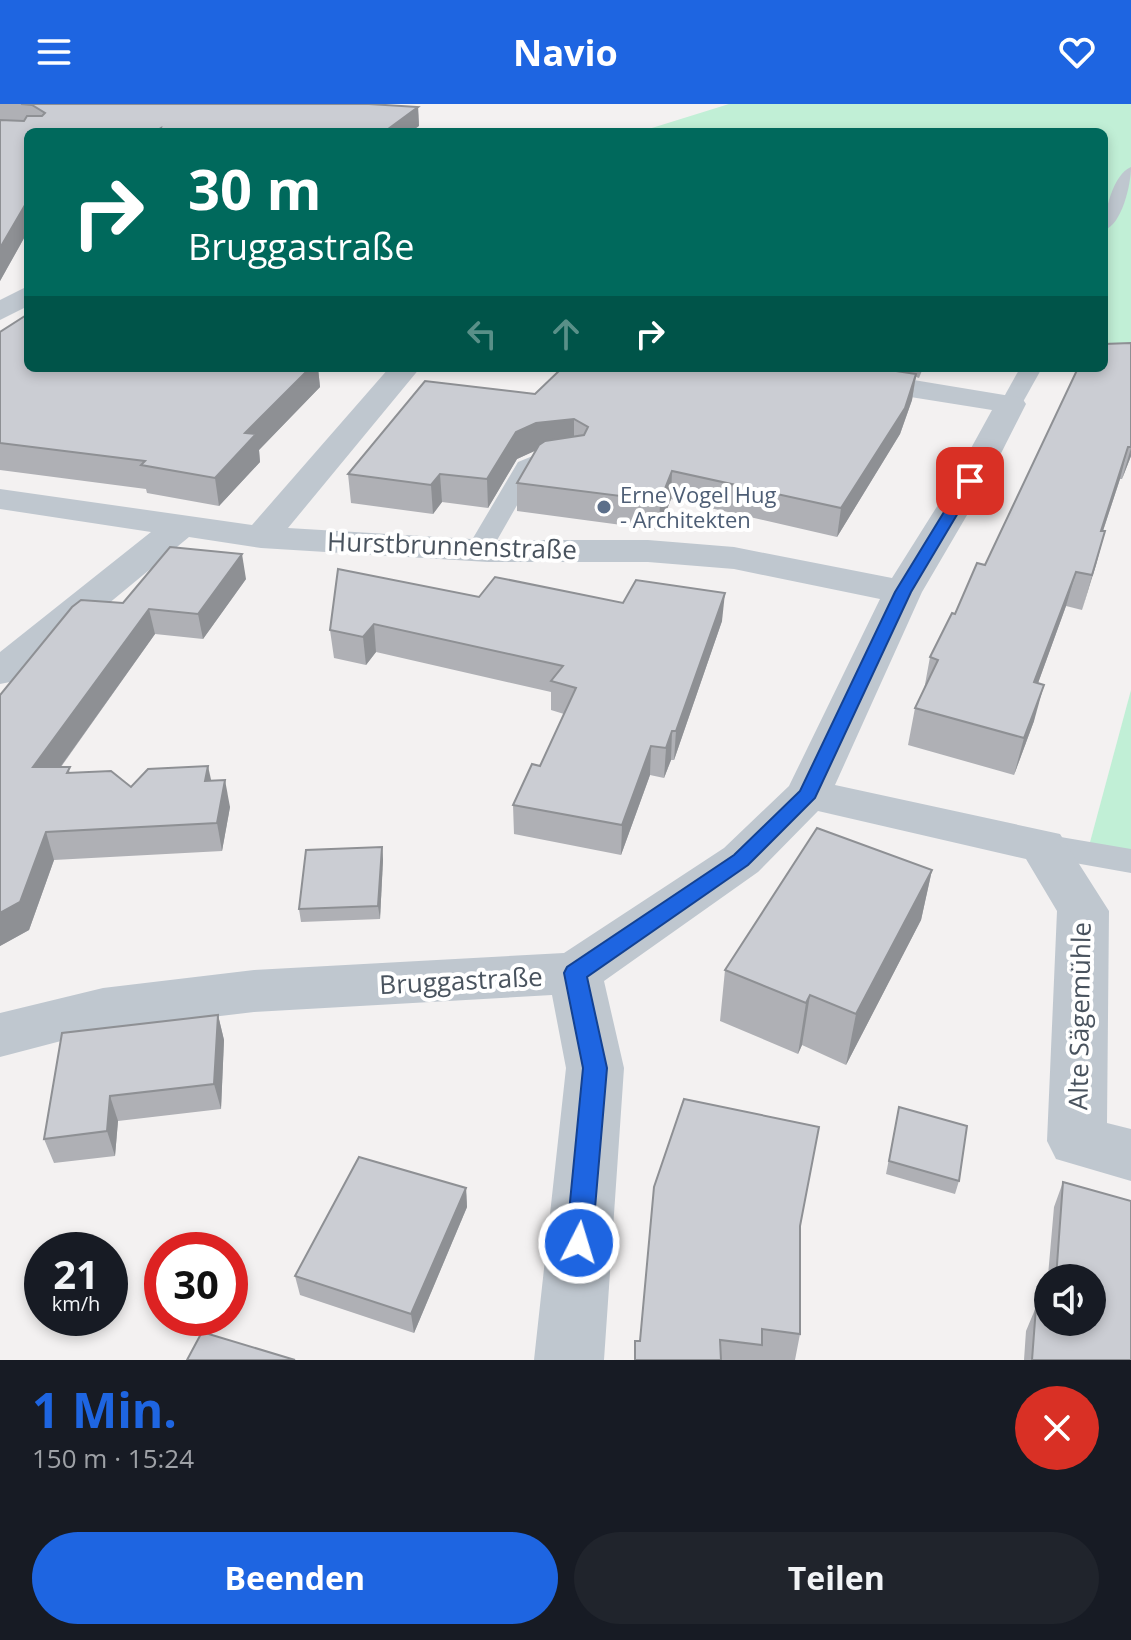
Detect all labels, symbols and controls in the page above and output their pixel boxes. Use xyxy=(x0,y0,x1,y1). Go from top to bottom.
text: Navio xyxy=(513,28,618,77)
icon: menu xyxy=(32,30,76,74)
icon: heart xyxy=(1055,30,1099,74)
text: 30 m xyxy=(188,150,322,226)
icon: right xyxy=(56,160,160,264)
text: Bruggastraße xyxy=(188,222,414,271)
icon: left xyxy=(460,312,504,356)
icon: ahead xyxy=(544,312,588,356)
icon: right xyxy=(628,312,672,356)
pin xyxy=(936,447,1004,515)
icon: arrive xyxy=(948,459,992,503)
place label: Erne Vogel Hug - Architekten xyxy=(620,479,776,534)
marker: Erne Vogel Hug - Architekten xyxy=(595,498,613,516)
street label: Hurstbrunnenstraße xyxy=(327,523,577,567)
street label: Alte Sägemühle xyxy=(1059,922,1099,1110)
street label: Bruggastraße xyxy=(378,958,544,1002)
position arrow xyxy=(537,1201,621,1285)
speed limit sign: 30 xyxy=(144,1232,248,1336)
text: 21 xyxy=(53,1246,99,1301)
map controls xyxy=(1034,1264,1106,1336)
button: sound xyxy=(1034,1264,1106,1336)
text: km/h xyxy=(52,1290,100,1317)
text: 1 Min. xyxy=(32,1377,177,1442)
button: close xyxy=(1015,1386,1099,1470)
text: 150 m · 15:24 xyxy=(32,1440,194,1476)
button: Beenden xyxy=(32,1532,558,1624)
button: Teilen xyxy=(574,1532,1099,1624)

